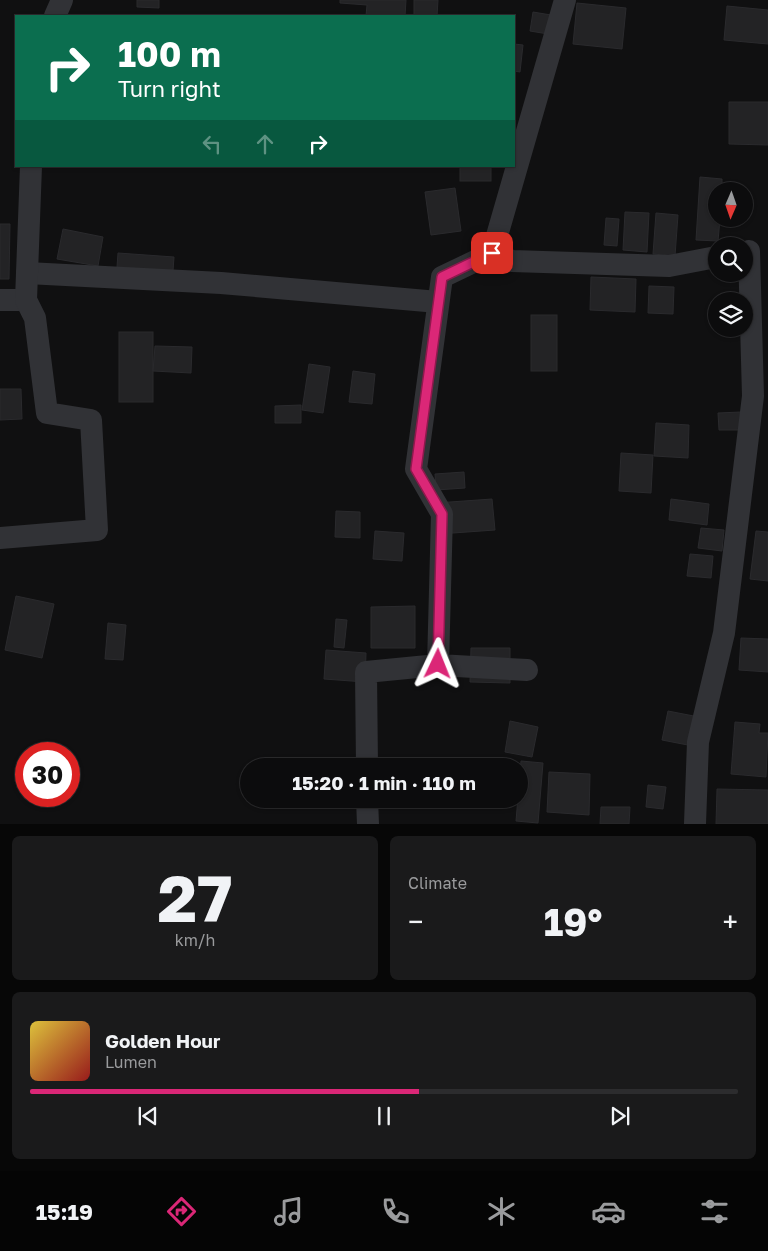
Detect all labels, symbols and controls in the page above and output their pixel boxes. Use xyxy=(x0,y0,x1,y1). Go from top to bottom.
text: 100 m xyxy=(118,33,221,75)
icon: right xyxy=(35,35,100,100)
text: Turn right xyxy=(118,75,221,102)
icon: left xyxy=(198,130,226,158)
icon: ahead xyxy=(251,130,279,158)
icon: right xyxy=(304,130,332,158)
north arrow xyxy=(708,182,752,228)
map controls xyxy=(708,182,753,337)
pin xyxy=(471,232,513,274)
button: search xyxy=(708,237,753,282)
icon: arrive xyxy=(478,239,506,267)
button: layers xyxy=(708,292,753,337)
position arrow xyxy=(411,637,463,689)
speed limit sign: 30 xyxy=(15,742,80,807)
text: 15:20 · 1 min · 110 m xyxy=(292,771,476,794)
text: 27 xyxy=(157,858,233,936)
text: Climate xyxy=(408,873,467,893)
text: 19° xyxy=(544,899,602,944)
text: − xyxy=(408,905,423,938)
text: + xyxy=(723,905,738,938)
text: km/h xyxy=(175,930,215,950)
text: Golden Hour xyxy=(105,1029,220,1052)
text: Lumen xyxy=(105,1052,157,1072)
icon: previous xyxy=(134,1102,162,1130)
icon: pause xyxy=(370,1102,398,1130)
icon: next xyxy=(606,1102,634,1130)
icon: directions xyxy=(164,1194,199,1229)
icon: music xyxy=(271,1194,306,1229)
icon: phone xyxy=(378,1194,413,1229)
icon: climate xyxy=(484,1194,519,1229)
icon: car xyxy=(591,1194,626,1229)
icon: filters xyxy=(697,1194,732,1229)
text: 15:19 xyxy=(36,1198,93,1225)

